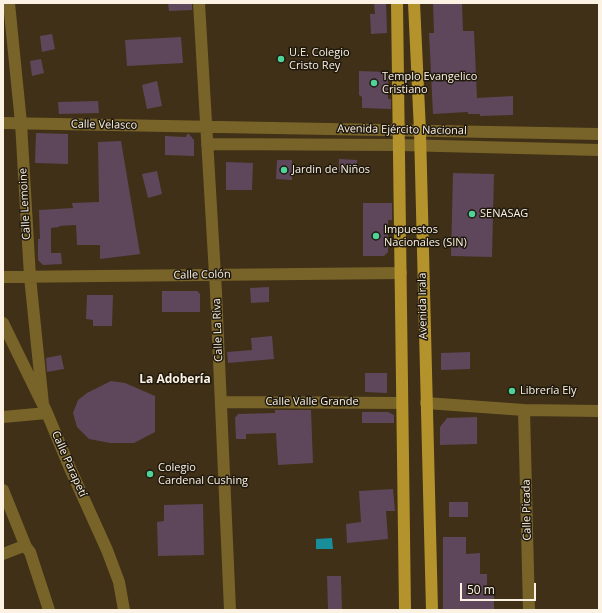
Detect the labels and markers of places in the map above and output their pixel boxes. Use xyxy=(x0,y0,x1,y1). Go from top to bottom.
place label: U.E. Colegio Cristo Rey xyxy=(289,46,350,72)
marker: U.E. Colegio Cristo Rey xyxy=(276,54,286,64)
place label: Templo Evangelico Cristiano xyxy=(382,70,477,96)
marker: Templo Evangelico Cristiano xyxy=(369,78,379,88)
place label: Jardin de Niños xyxy=(292,163,370,177)
marker: Jardin de Niños xyxy=(279,165,289,175)
place label: SENASAG xyxy=(480,207,528,221)
marker: SENASAG xyxy=(467,209,477,219)
place label: Impuestos Nacionales (SIN) xyxy=(384,223,467,249)
marker: Impuestos Nacionales (SIN) xyxy=(371,231,381,241)
place label: Librería Ely xyxy=(520,384,577,398)
marker: Librería Ely xyxy=(507,386,517,396)
place label: Colegio Cardenal Cushing xyxy=(158,461,248,487)
marker: Colegio Cardenal Cushing xyxy=(145,469,155,479)

